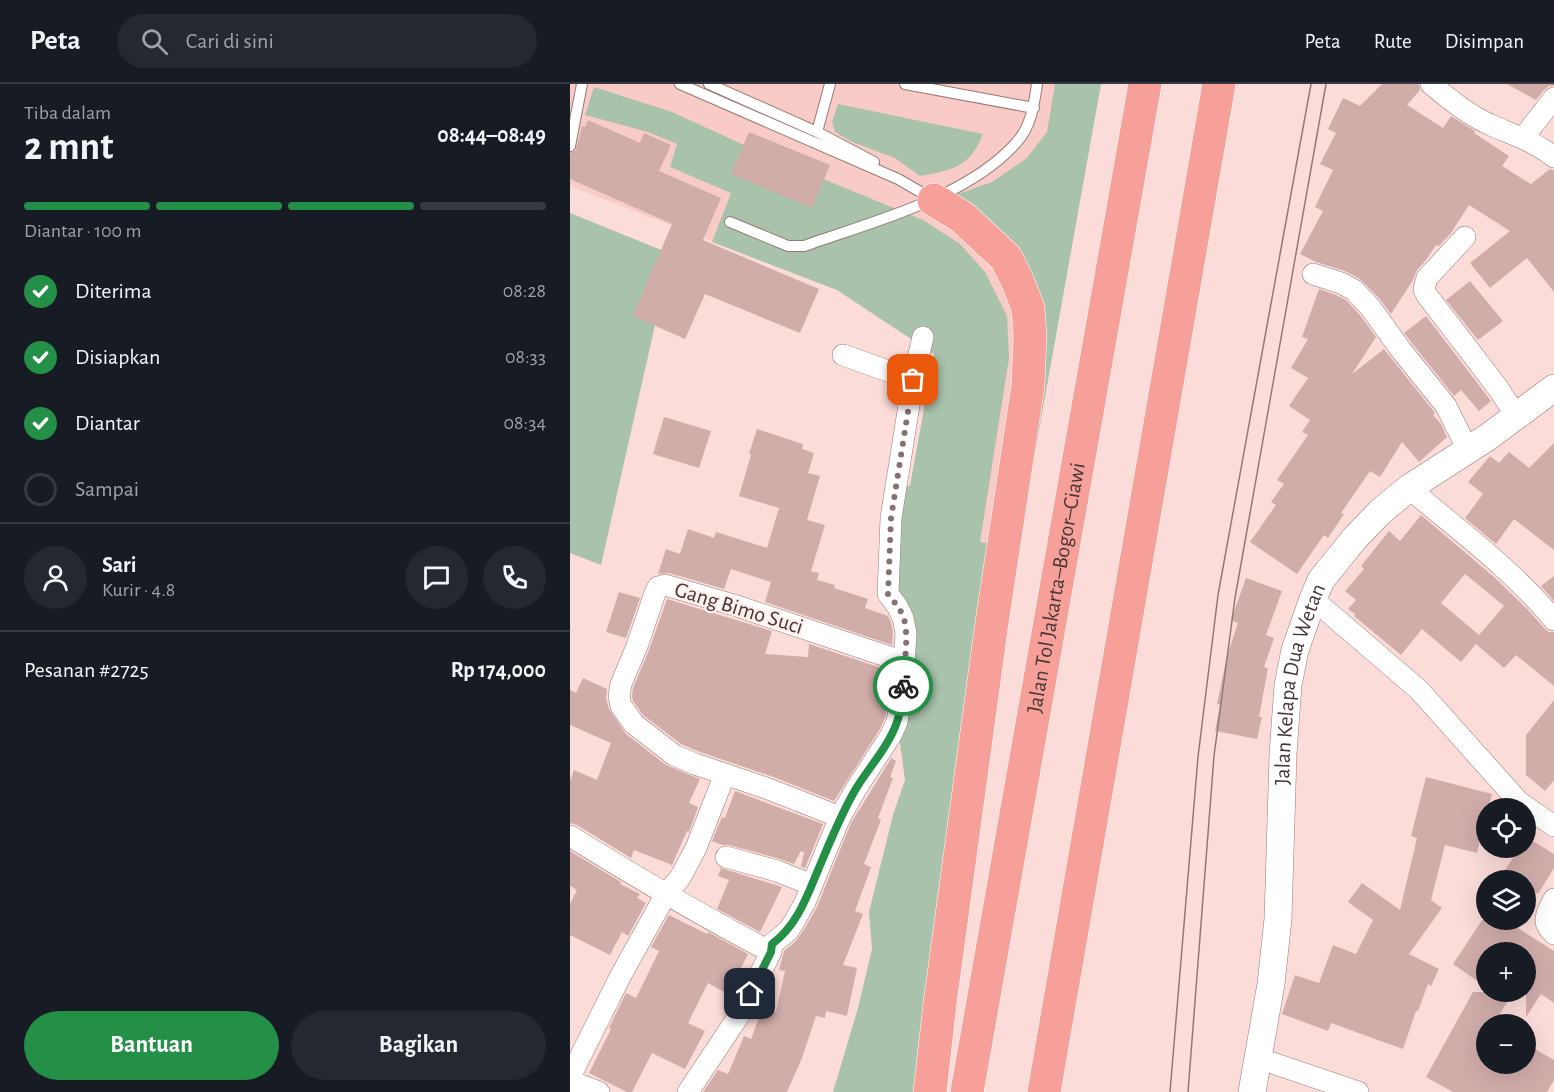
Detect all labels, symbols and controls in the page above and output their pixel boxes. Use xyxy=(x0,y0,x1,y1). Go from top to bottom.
search box xyxy=(117,14,537,68)
icon: search xyxy=(138,25,171,58)
text: Peta xyxy=(30,27,81,55)
text: Cari di sini xyxy=(186,30,274,52)
text: Peta xyxy=(1305,31,1341,52)
text: Rute xyxy=(1374,31,1412,52)
text: Disimpan xyxy=(1445,31,1524,52)
text: Tiba dalam xyxy=(24,103,111,123)
text: 08:44–08:49 xyxy=(437,124,546,146)
text: 2 mnt xyxy=(24,128,113,167)
text: Diantar · 100 m xyxy=(24,221,141,241)
icon: check xyxy=(24,275,57,308)
text: Diterima xyxy=(75,280,152,302)
text: 08:28 xyxy=(503,281,546,301)
icon: check xyxy=(24,341,57,374)
text: Disiapkan xyxy=(75,346,160,368)
text: 08:33 xyxy=(505,347,546,367)
pin xyxy=(887,354,938,405)
icon: bag xyxy=(896,363,929,396)
icon: check xyxy=(24,407,57,440)
text: Diantar xyxy=(75,412,140,434)
text: 08:34 xyxy=(504,413,546,433)
street label: Jalan Tol Jakarta–Bogor–Ciawi xyxy=(1023,461,1089,715)
text: Sampai xyxy=(75,478,139,500)
button: person xyxy=(24,546,87,609)
button: chat xyxy=(405,546,468,609)
button: phone xyxy=(483,546,546,609)
text: Sari xyxy=(102,554,136,576)
street label: Gang Bimo Suci xyxy=(672,578,806,638)
text: Kurir · 4.8 xyxy=(102,580,175,600)
street label: Jalan Kelapa Dua Wetan xyxy=(1271,580,1329,785)
courier xyxy=(873,656,933,716)
text: Pesanan #2725 xyxy=(24,659,149,681)
text: Rp 174,000 xyxy=(451,659,546,681)
icon: bike xyxy=(887,670,920,703)
map controls xyxy=(1476,798,1536,1074)
button: locate xyxy=(1476,798,1536,858)
button: layers xyxy=(1476,870,1536,930)
button: + xyxy=(1476,942,1536,1002)
pin xyxy=(724,968,775,1019)
icon: home xyxy=(733,977,766,1010)
button: Bantuan xyxy=(24,1011,279,1080)
button: Bagikan xyxy=(291,1011,546,1080)
button: − xyxy=(1476,1014,1536,1074)

